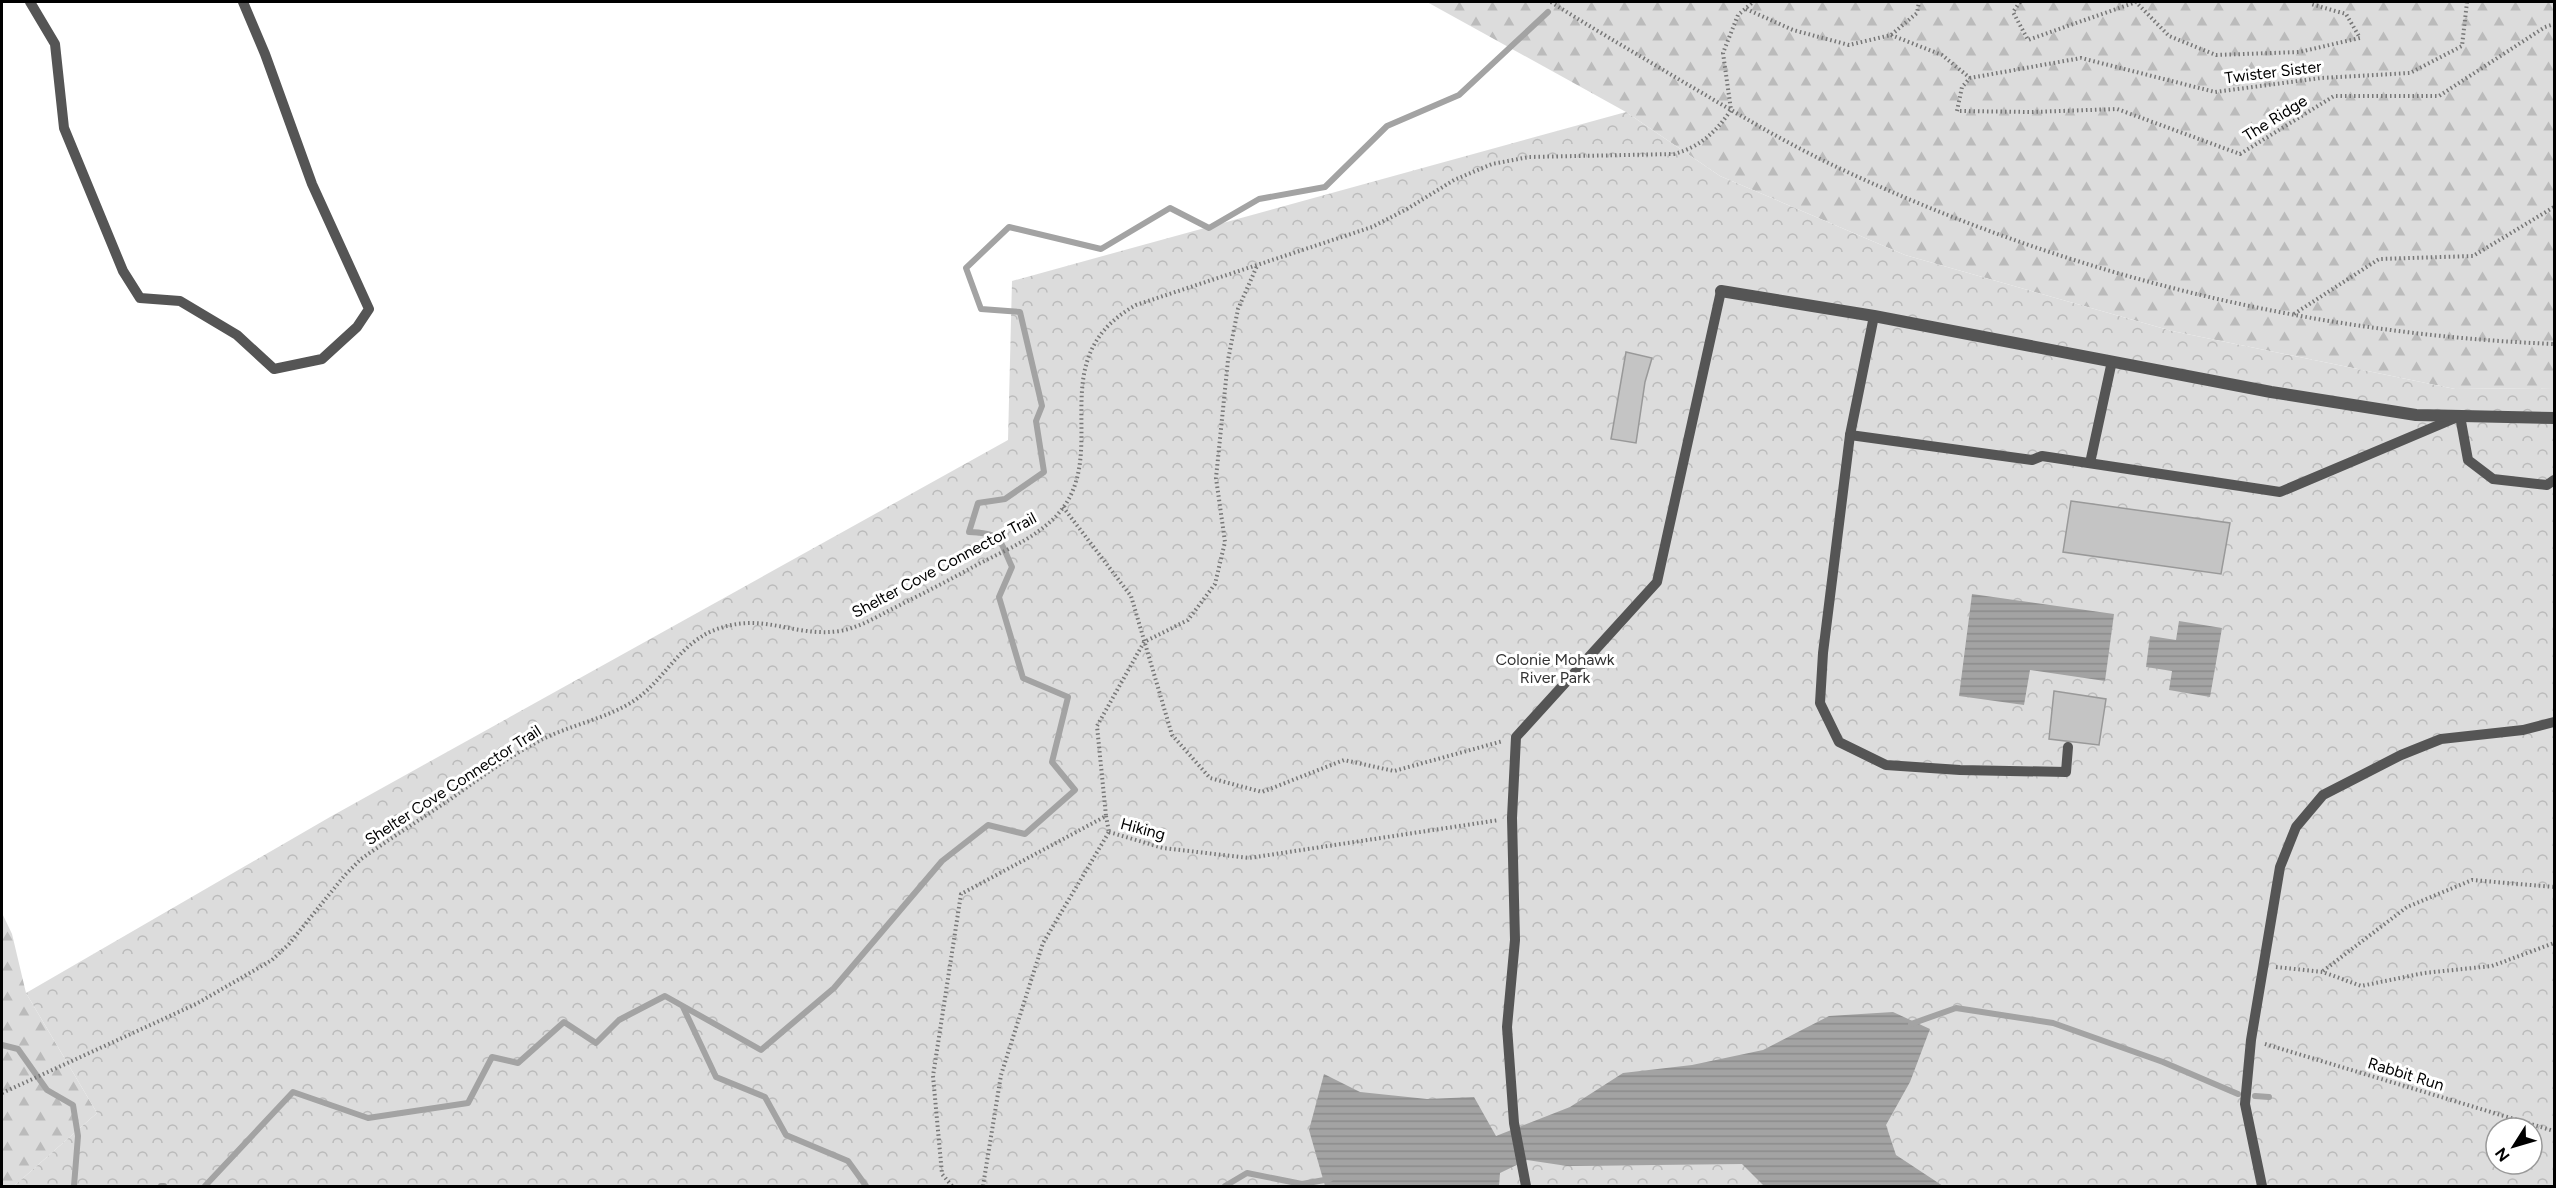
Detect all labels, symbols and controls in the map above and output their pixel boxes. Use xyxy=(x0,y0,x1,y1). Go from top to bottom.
street label: Twister Sister xyxy=(2223,57,2323,87)
street label: The Ridge xyxy=(2240,91,2311,145)
street label: Shelter Cove Connector Trail xyxy=(849,508,1039,622)
park label: Colonie Mohawk River Park xyxy=(1495,650,1615,687)
street label: Shelter Cove Connector Trail xyxy=(361,721,545,849)
street label: Hiking xyxy=(1119,814,1167,844)
street label: Rabbit Run xyxy=(2366,1053,2446,1095)
north arrow xyxy=(2484,1116,2544,1176)
text: N xyxy=(2491,1144,2514,1165)

